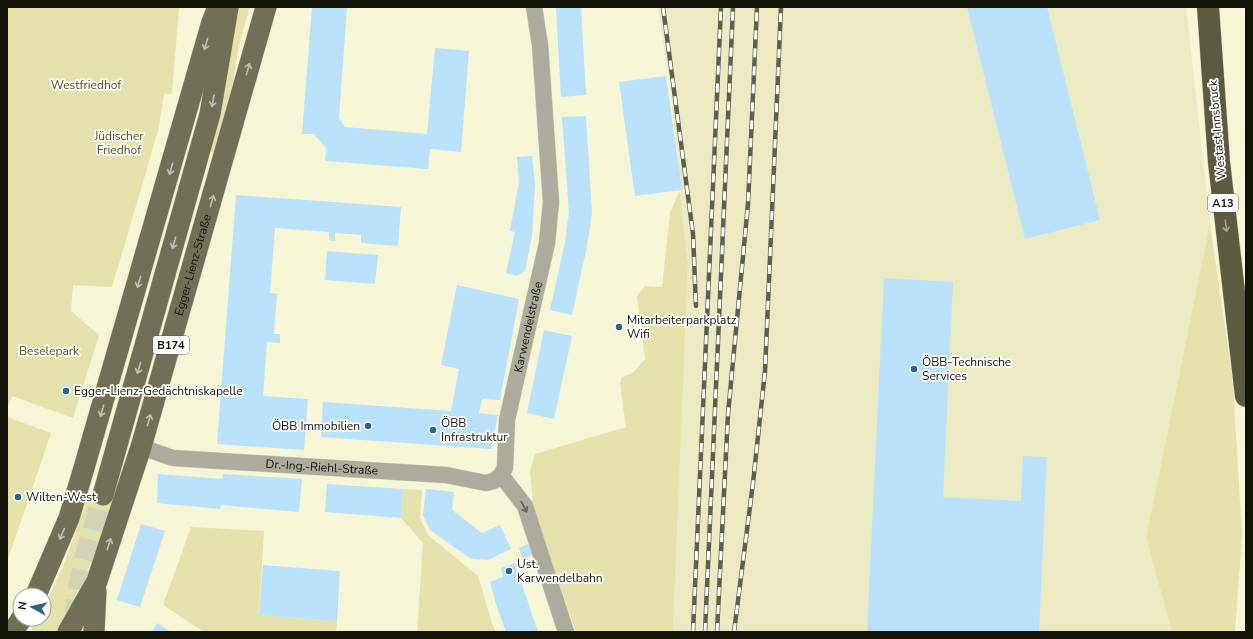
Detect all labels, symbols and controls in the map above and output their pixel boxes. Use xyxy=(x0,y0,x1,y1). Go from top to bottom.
one-way arrow xyxy=(202,37,209,50)
one-way arrow xyxy=(245,62,253,75)
park label: Westfriedhof xyxy=(51,77,122,93)
street label: Westast Innsbruck xyxy=(1205,78,1229,181)
one-way arrow xyxy=(209,94,217,107)
park label: Jüdischer Friedhof xyxy=(93,128,144,158)
one-way arrow xyxy=(166,162,174,175)
road number: A13 xyxy=(1208,194,1238,212)
one-way arrow xyxy=(209,195,216,208)
street label: Egger-Lienz-Straße xyxy=(171,212,215,318)
one-way arrow xyxy=(1222,219,1230,232)
one-way arrow xyxy=(170,236,177,249)
one-way arrow xyxy=(135,275,142,288)
street label: Karwendelstraße xyxy=(510,280,546,374)
place label: Mitarbeiterparkplatz Wifi xyxy=(627,312,737,342)
marker: Mitarbeiterparkplatz Wifi xyxy=(614,322,624,332)
road number: B174 xyxy=(153,336,189,354)
park label: Beselepark xyxy=(19,343,80,359)
place label: ÖBB-Technische Services xyxy=(922,354,1011,384)
one-way arrow xyxy=(135,361,142,374)
marker: ÖBB-Technische Services xyxy=(909,364,919,374)
place label: Egger-Lienz-Gedächtniskapelle xyxy=(74,383,243,399)
marker: Egger-Lienz-Gedächtniskapelle xyxy=(61,386,71,396)
one-way arrow xyxy=(98,404,105,417)
one-way arrow xyxy=(146,414,153,427)
place label: ÖBB Infrastruktur xyxy=(441,415,508,445)
place label: ÖBB Immobilien xyxy=(272,418,360,434)
marker: ÖBB Immobilien xyxy=(363,421,373,431)
marker: ÖBB Infrastruktur xyxy=(428,425,438,435)
street label: Dr.-Ing.-Riehl-Straße xyxy=(265,456,379,479)
place label: Wilten-West xyxy=(26,489,97,505)
marker: Wilten-West xyxy=(13,492,23,502)
one-way arrow xyxy=(521,501,528,513)
one-way arrow xyxy=(57,528,65,540)
one-way arrow xyxy=(106,537,113,550)
place label: Ust. Karwendelbahn xyxy=(517,556,603,586)
marker: Ust. Karwendelbahn xyxy=(504,566,514,576)
north arrow xyxy=(12,587,52,627)
text: N xyxy=(15,601,31,611)

